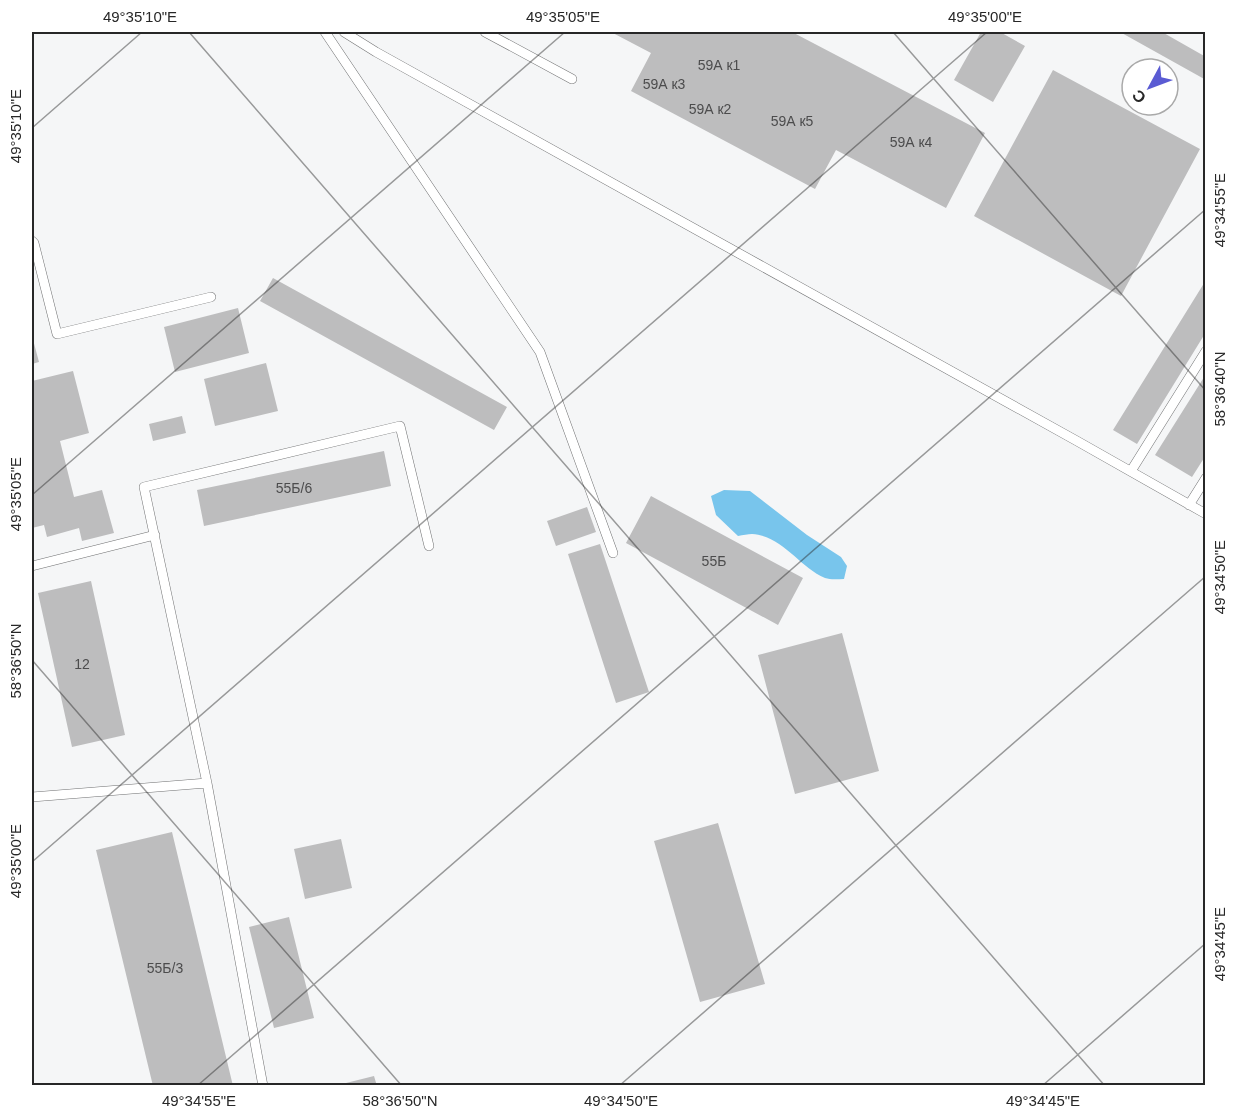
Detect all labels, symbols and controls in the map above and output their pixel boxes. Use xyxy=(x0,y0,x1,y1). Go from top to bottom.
text: 49°35'10"E xyxy=(103,8,177,25)
text: 49°35'05"E xyxy=(526,8,600,25)
text: 49°35'00"E xyxy=(948,8,1022,25)
house number: 59А к1 xyxy=(698,57,741,73)
north arrow xyxy=(1120,57,1180,117)
house number: 59А к3 xyxy=(643,76,686,92)
text: С xyxy=(1129,86,1149,106)
text: 49°35'10"E xyxy=(7,89,24,163)
house number: 59А к2 xyxy=(689,101,732,117)
house number: 59А к5 xyxy=(771,113,814,129)
house number: 59А к4 xyxy=(890,134,933,150)
text: 49°34'55"E xyxy=(1211,173,1228,247)
text: 58°36'40"N xyxy=(1211,351,1228,427)
text: 49°35'05"E xyxy=(7,457,24,531)
house number: 55Б/6 xyxy=(276,480,312,496)
text: 49°34'50"E xyxy=(1211,540,1228,614)
house number: 55Б xyxy=(702,553,726,569)
text: 58°36'50"N xyxy=(7,623,24,699)
house number: 12 xyxy=(74,656,90,672)
text: 49°35'00"E xyxy=(7,824,24,898)
text: 49°34'45"E xyxy=(1211,907,1228,981)
house number: 55Б/3 xyxy=(147,960,183,976)
text: 49°34'55"E xyxy=(162,1092,236,1109)
text: 58°36'50"N xyxy=(362,1092,438,1109)
text: 49°34'50"E xyxy=(584,1092,658,1109)
text: 49°34'45"E xyxy=(1006,1092,1080,1109)

